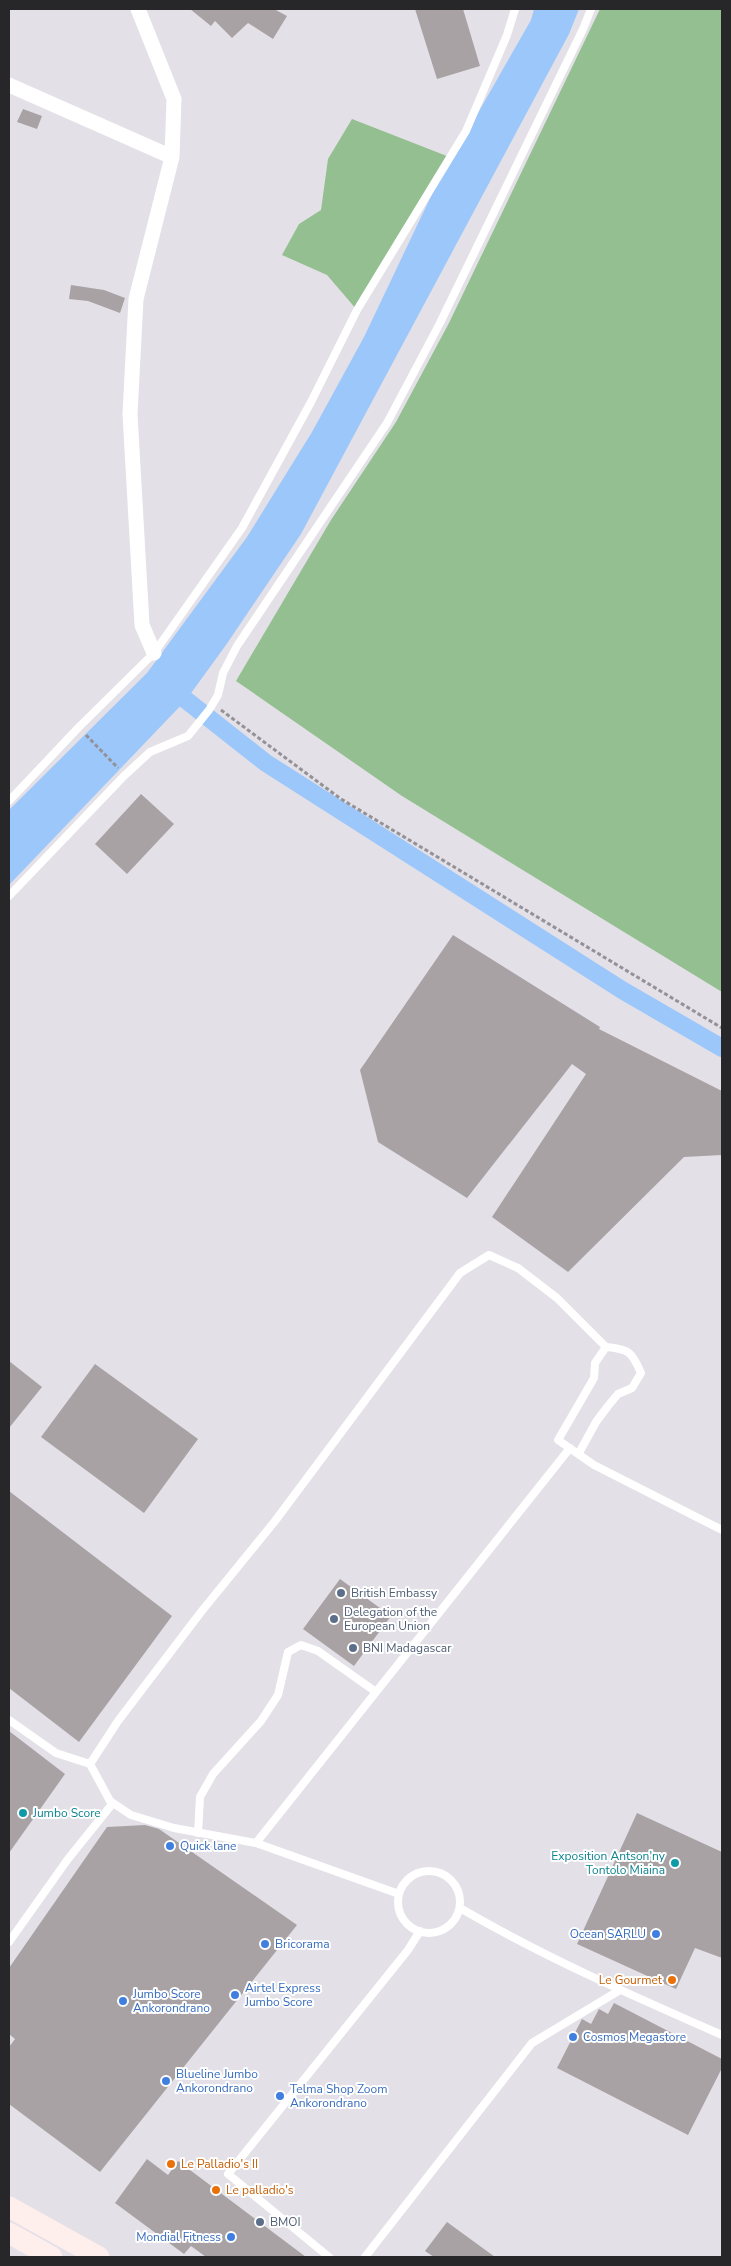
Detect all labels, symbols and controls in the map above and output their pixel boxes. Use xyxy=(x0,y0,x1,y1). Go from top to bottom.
place label: British Embassy xyxy=(351,1585,438,1601)
marker: British Embassy xyxy=(335,1587,347,1599)
place label: Delegation of the European Union xyxy=(344,1604,437,1634)
marker: Delegation of the European Union xyxy=(328,1613,340,1625)
place label: BNI Madagascar xyxy=(363,1640,452,1656)
marker: BNI Madagascar xyxy=(347,1642,359,1654)
place label: Jumbo Score xyxy=(32,1805,101,1821)
marker: Jumbo Score xyxy=(17,1807,29,1819)
place label: Quick lane xyxy=(180,1838,236,1854)
marker: Quick lane xyxy=(164,1840,176,1852)
place label: Exposition Antson'ny Tontolo Miaina xyxy=(551,1848,666,1878)
marker: Exposition Antson'ny Tontolo Miaina xyxy=(669,1857,681,1869)
place label: Ocean SARLU xyxy=(570,1926,646,1942)
marker: Ocean SARLU xyxy=(650,1928,662,1940)
place label: Bricorama xyxy=(275,1936,330,1952)
marker: Bricorama xyxy=(259,1938,271,1950)
place label: Le Gourmet xyxy=(599,1972,663,1988)
marker: Le Gourmet xyxy=(666,1974,678,1986)
place label: Airtel Express Jumbo Score xyxy=(244,1980,321,2010)
place label: Jumbo Score Ankorondrano xyxy=(132,1986,210,2016)
marker: Airtel Express Jumbo Score xyxy=(229,1989,241,2001)
marker: Jumbo Score Ankorondrano xyxy=(117,1995,129,2007)
place label: Cosmos Megastore xyxy=(583,2029,686,2045)
marker: Cosmos Megastore xyxy=(567,2031,579,2043)
place label: Blueline Jumbo Ankorondrano xyxy=(176,2066,258,2096)
marker: Blueline Jumbo Ankorondrano xyxy=(160,2075,172,2087)
place label: Telma Shop Zoom Ankorondrano xyxy=(290,2081,387,2111)
marker: Telma Shop Zoom Ankorondrano xyxy=(274,2090,286,2102)
place label: Le Palladio's II xyxy=(181,2156,258,2172)
marker: Le Palladio's II xyxy=(165,2158,177,2170)
place label: Le palladio's xyxy=(226,2182,294,2198)
marker: Le palladio's xyxy=(210,2184,222,2196)
place label: BMOI xyxy=(270,2214,301,2230)
marker: BMOI xyxy=(254,2216,266,2228)
place label: Mondial Fitness xyxy=(136,2229,221,2245)
marker: Mondial Fitness xyxy=(225,2231,237,2243)

